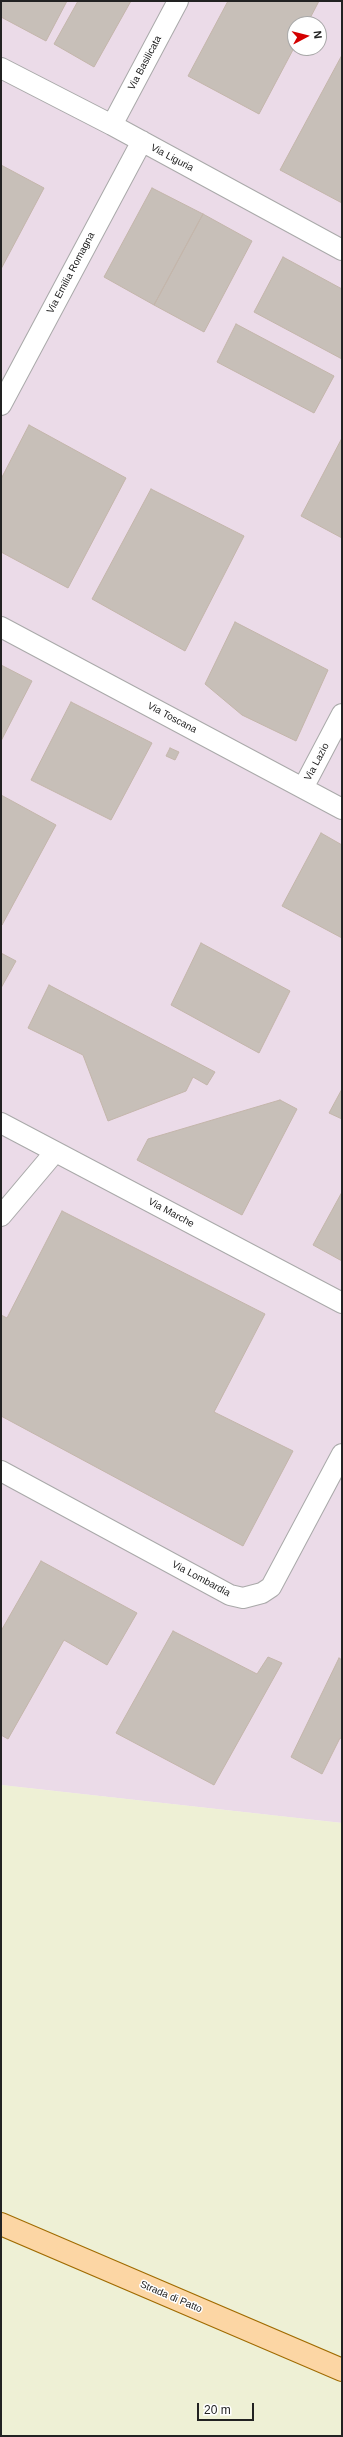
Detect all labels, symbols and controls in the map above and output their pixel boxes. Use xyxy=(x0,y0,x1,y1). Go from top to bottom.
north arrow xyxy=(287,16,327,56)
text: N xyxy=(311,30,324,39)
street label: Via Basilicata xyxy=(126,34,164,92)
street label: Via Liguria xyxy=(148,142,196,174)
street label: Via Emilia Romagna xyxy=(44,230,98,316)
street label: Via Toscana xyxy=(145,700,199,736)
street label: Via Lazio xyxy=(302,741,332,783)
street label: Via Marche xyxy=(146,1196,196,1230)
street label: Via Lombardia xyxy=(170,1559,232,1599)
street label: Strada di Patto xyxy=(138,2279,204,2315)
scale bar xyxy=(199,2395,256,2421)
text: 20 m xyxy=(204,2403,231,2417)

